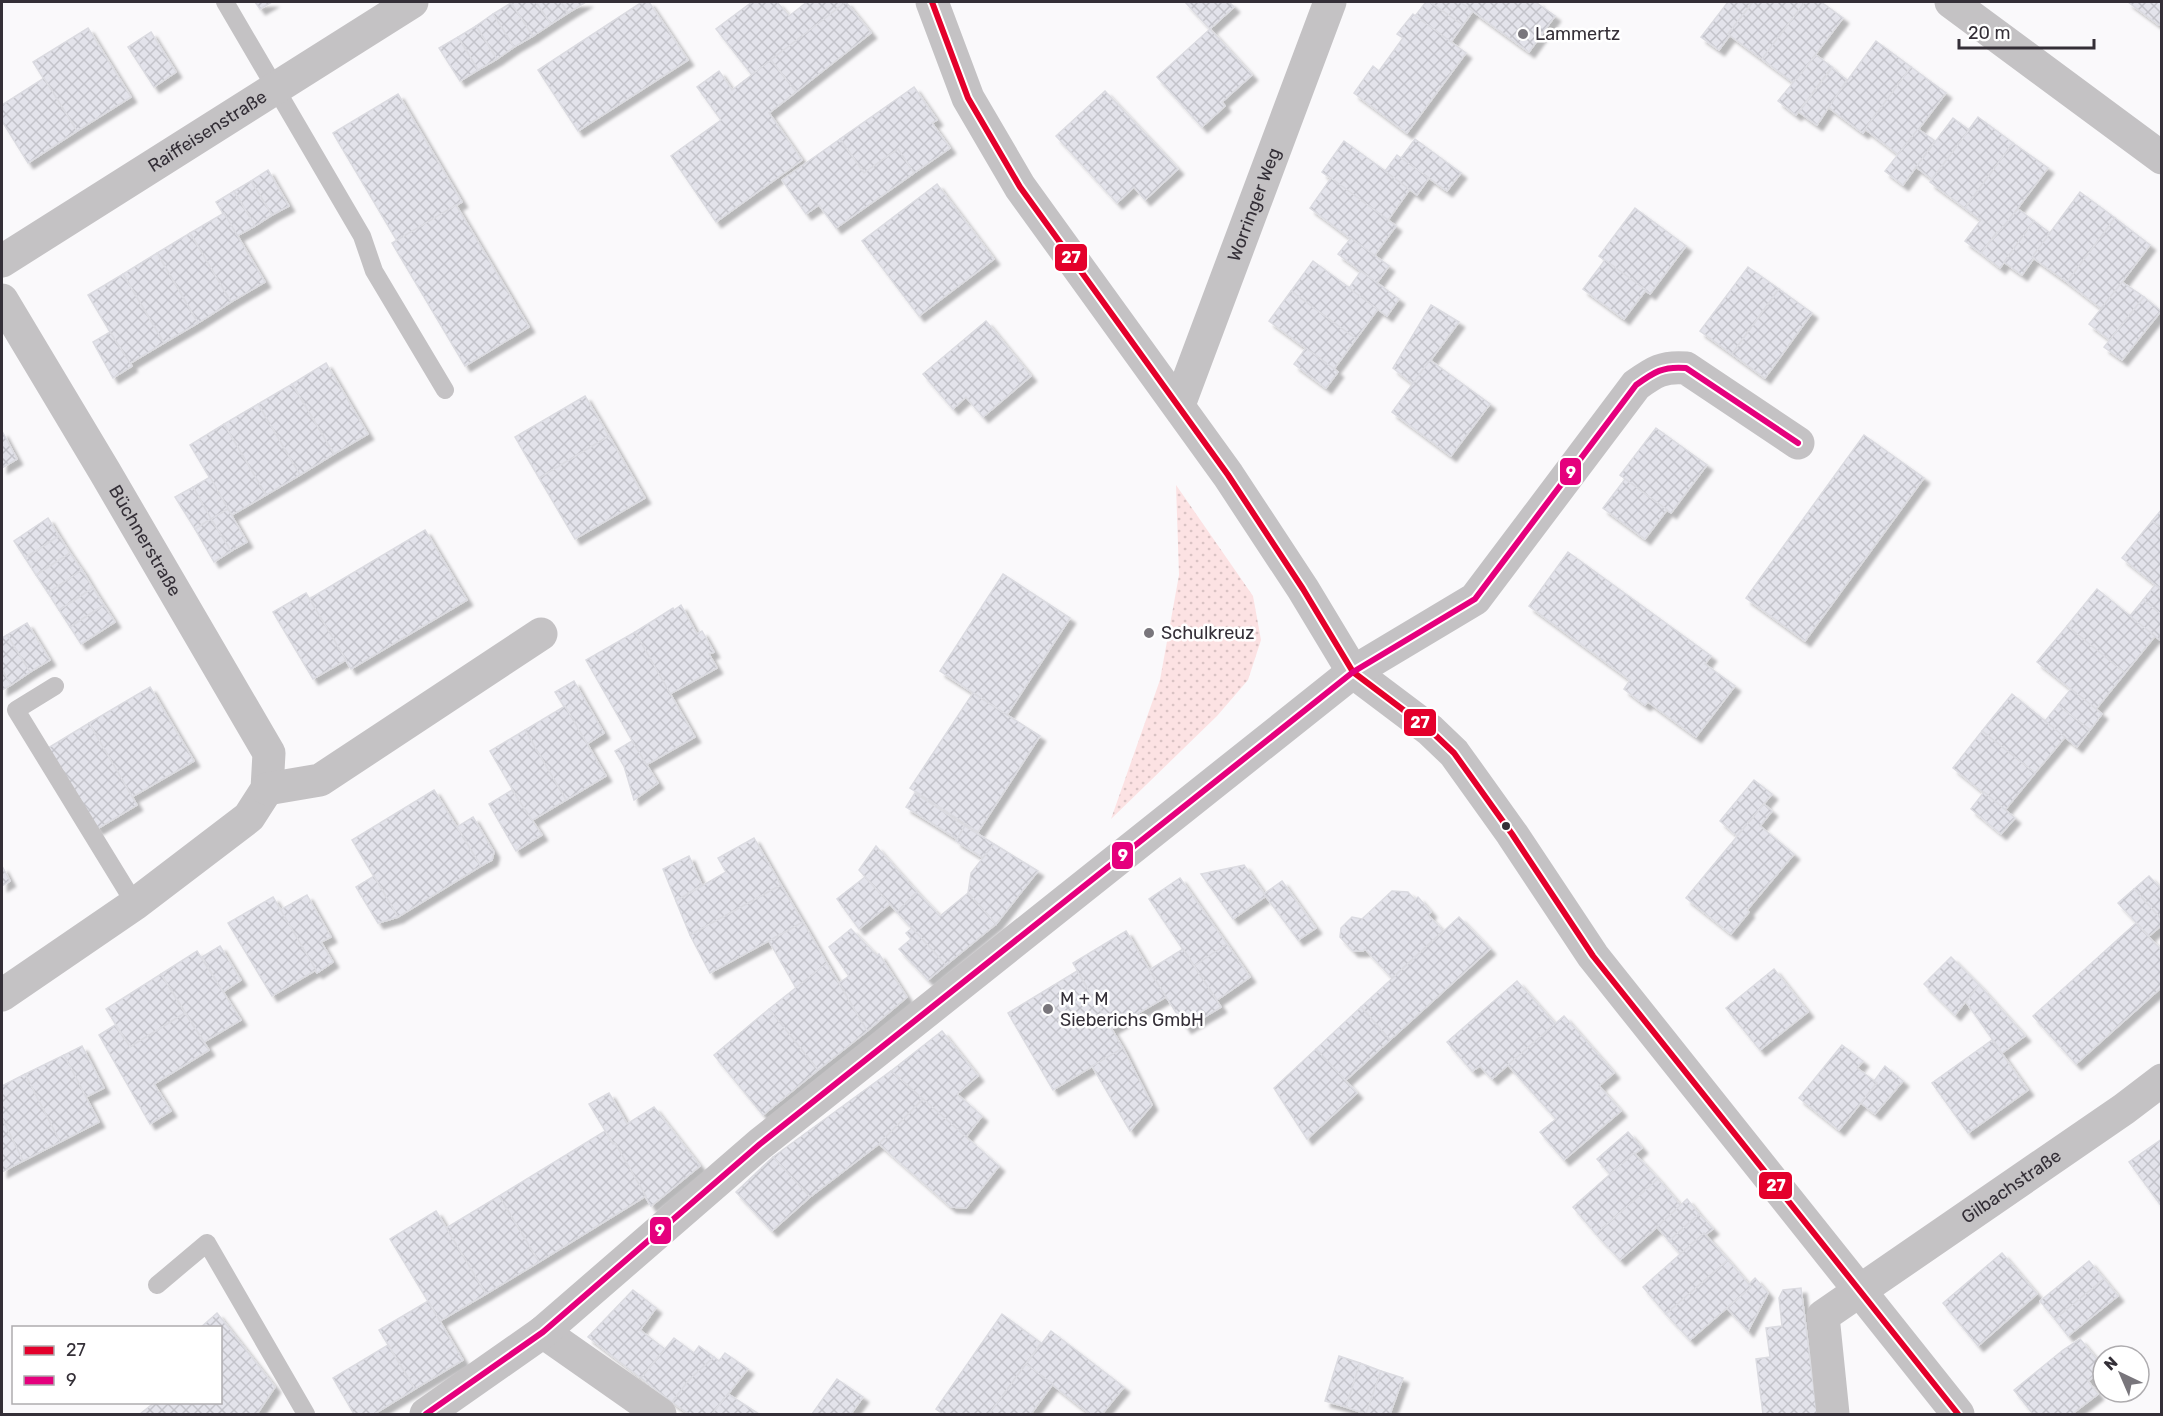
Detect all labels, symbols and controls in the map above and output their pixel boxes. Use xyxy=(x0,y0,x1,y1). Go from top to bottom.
scale bar xyxy=(1959,12,2094,50)
text: 20 m xyxy=(1968,22,2010,44)
place label: Lammertz xyxy=(1535,23,1620,45)
marker: Lammertz xyxy=(1516,27,1530,41)
street label: Raiffeisenstraße xyxy=(144,85,271,177)
street label: Worringer Weg xyxy=(1223,145,1285,264)
line badge: 27 xyxy=(1054,243,1088,272)
text: 27 xyxy=(1061,248,1081,267)
line badge: 9 xyxy=(1559,457,1582,486)
text: 9 xyxy=(1566,463,1576,482)
street label: Büchnerstraße xyxy=(104,481,186,600)
place label: Schulkreuz xyxy=(1161,622,1254,644)
marker: Schulkreuz xyxy=(1142,626,1156,640)
line badge: 27 xyxy=(1403,708,1437,737)
text: 27 xyxy=(1410,713,1430,732)
unlabelled marker xyxy=(1500,820,1512,832)
line badge: 9 xyxy=(1111,841,1134,870)
text: 9 xyxy=(1118,846,1128,865)
place label: M + M Sieberichs GmbH xyxy=(1060,988,1204,1031)
marker: M + M Sieberichs GmbH xyxy=(1041,1002,1055,1016)
street label: Gilbachstraße xyxy=(1957,1145,2065,1228)
line badge: 27 xyxy=(1758,1171,1793,1200)
text: 27 xyxy=(1766,1176,1786,1195)
line badge: 9 xyxy=(649,1216,672,1245)
text: 9 xyxy=(655,1221,665,1240)
legend xyxy=(12,1326,222,1404)
text: 27 xyxy=(66,1339,86,1361)
north arrow xyxy=(2091,1344,2151,1404)
text: N xyxy=(2100,1353,2122,1374)
text: 9 xyxy=(66,1369,77,1391)

